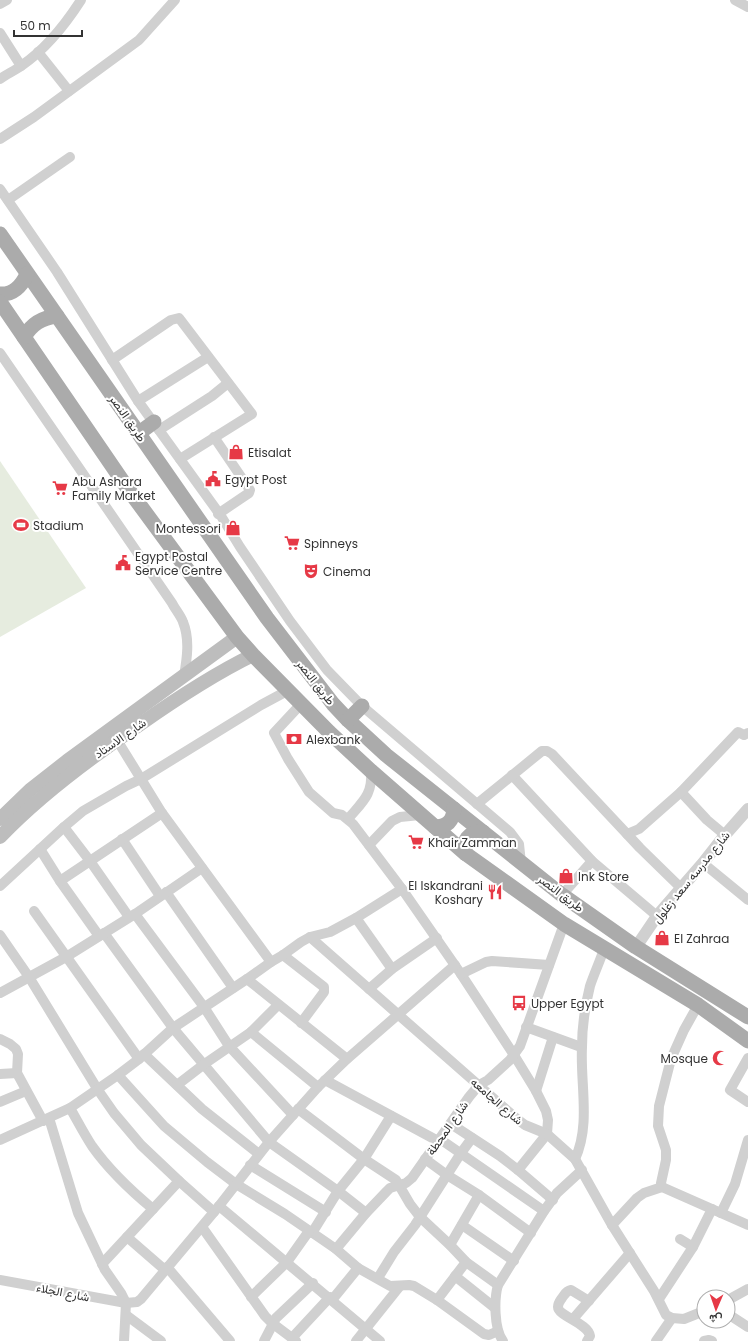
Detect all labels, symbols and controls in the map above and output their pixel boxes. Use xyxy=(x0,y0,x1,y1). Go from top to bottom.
scale bar xyxy=(14,12,82,38)
text: 50 m xyxy=(20,17,51,34)
street label: طريق النصر xyxy=(105,390,151,445)
shop icon: Etisalat xyxy=(227,443,245,461)
place label: Etisalat xyxy=(248,444,291,461)
public building icon: Egypt Post xyxy=(204,470,222,488)
place label: Egypt Post xyxy=(225,471,287,488)
place label: Abu Ashara Family Market xyxy=(72,473,155,504)
supermarket icon: Abu Ashara Family Market xyxy=(51,479,69,497)
sports icon: Stadium xyxy=(12,516,30,534)
place label: Stadium xyxy=(33,517,84,534)
shop icon: Montessori xyxy=(224,519,242,537)
place label: Montessori xyxy=(156,520,221,537)
supermarket icon: Spinneys xyxy=(283,534,301,552)
place label: Spinneys xyxy=(304,535,358,552)
place label: Egypt Postal Service Centre xyxy=(135,548,222,579)
public building icon: Egypt Postal Service Centre xyxy=(114,554,132,572)
theatre icon: Cinema xyxy=(302,562,320,580)
place label: Cinema xyxy=(323,563,371,580)
street label: طريق النصر xyxy=(292,655,339,709)
street label: شارع الاستاد xyxy=(91,714,150,763)
bank icon: Alexbank xyxy=(285,730,303,748)
place label: Alexbank xyxy=(306,731,361,748)
street label: شارع مدرسه سعد زغلول xyxy=(648,827,734,927)
supermarket icon: Khair Zamman xyxy=(407,833,425,851)
place label: Khair Zamman xyxy=(428,834,517,851)
shop icon: Ink Store xyxy=(557,867,575,885)
place label: Ink Store xyxy=(578,868,629,885)
street label: طريق النصر xyxy=(534,869,588,916)
place label: El Iskandrani Koshary xyxy=(408,877,483,908)
restaurant icon: El Iskandrani Koshary xyxy=(486,883,504,901)
shop icon: El Zahraa xyxy=(653,929,671,947)
place label: El Zahraa xyxy=(674,930,729,947)
bus stop icon: Upper Egypt xyxy=(510,994,528,1012)
place label: Upper Egypt xyxy=(531,995,604,1012)
mosque icon: Mosque xyxy=(711,1049,729,1067)
place label: Mosque xyxy=(660,1050,708,1067)
street label: شارع الجامعه xyxy=(466,1073,527,1129)
street label: شارع المحطة xyxy=(422,1097,473,1159)
street label: شارع الجلاء xyxy=(35,1279,91,1306)
north arrow xyxy=(696,1289,736,1329)
text: ش xyxy=(709,1311,723,1327)

